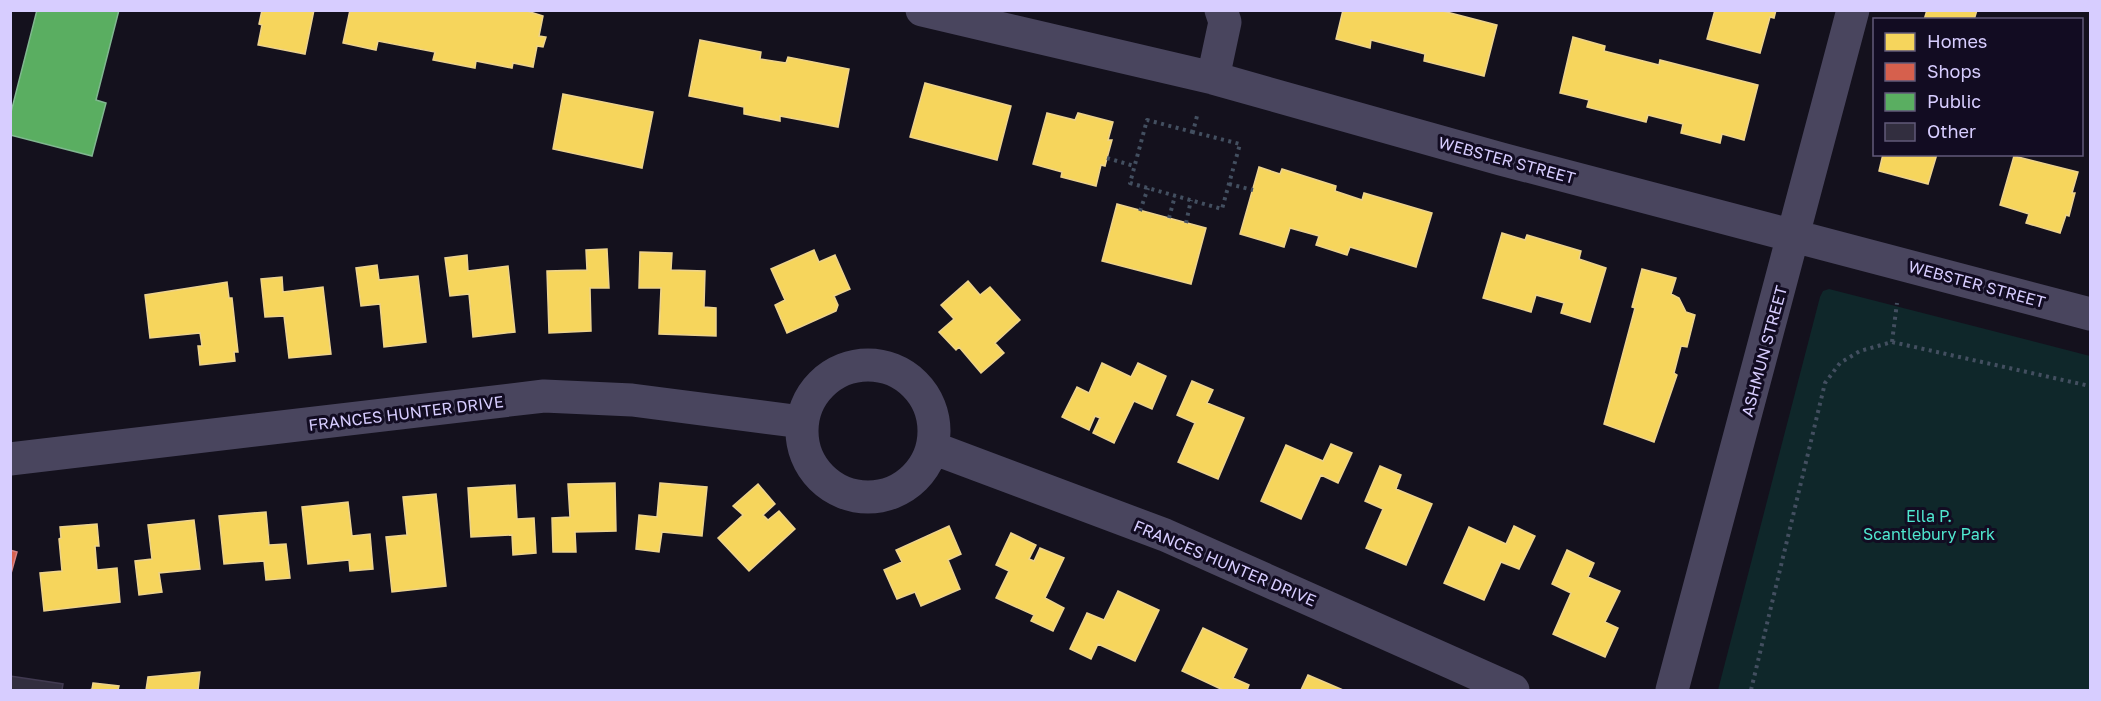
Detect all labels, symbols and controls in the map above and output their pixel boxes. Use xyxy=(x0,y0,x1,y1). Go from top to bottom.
legend xyxy=(1873,18,2083,156)
text: Homes xyxy=(1927,30,1987,52)
text: Shops xyxy=(1927,60,1981,82)
text: Public xyxy=(1927,90,1981,112)
text: Other xyxy=(1927,120,1976,142)
street label: WEBSTER STREET xyxy=(1436,132,1578,188)
street label: WEBSTER STREET xyxy=(1906,256,2048,312)
street label: ASHMUN STREET xyxy=(1737,283,1791,419)
street label: FRANCES HUNTER DRIVE xyxy=(307,391,505,435)
park label: Ella P. Scantlebury Park xyxy=(1863,506,1995,544)
street label: FRANCES HUNTER DRIVE xyxy=(1131,515,1319,611)

